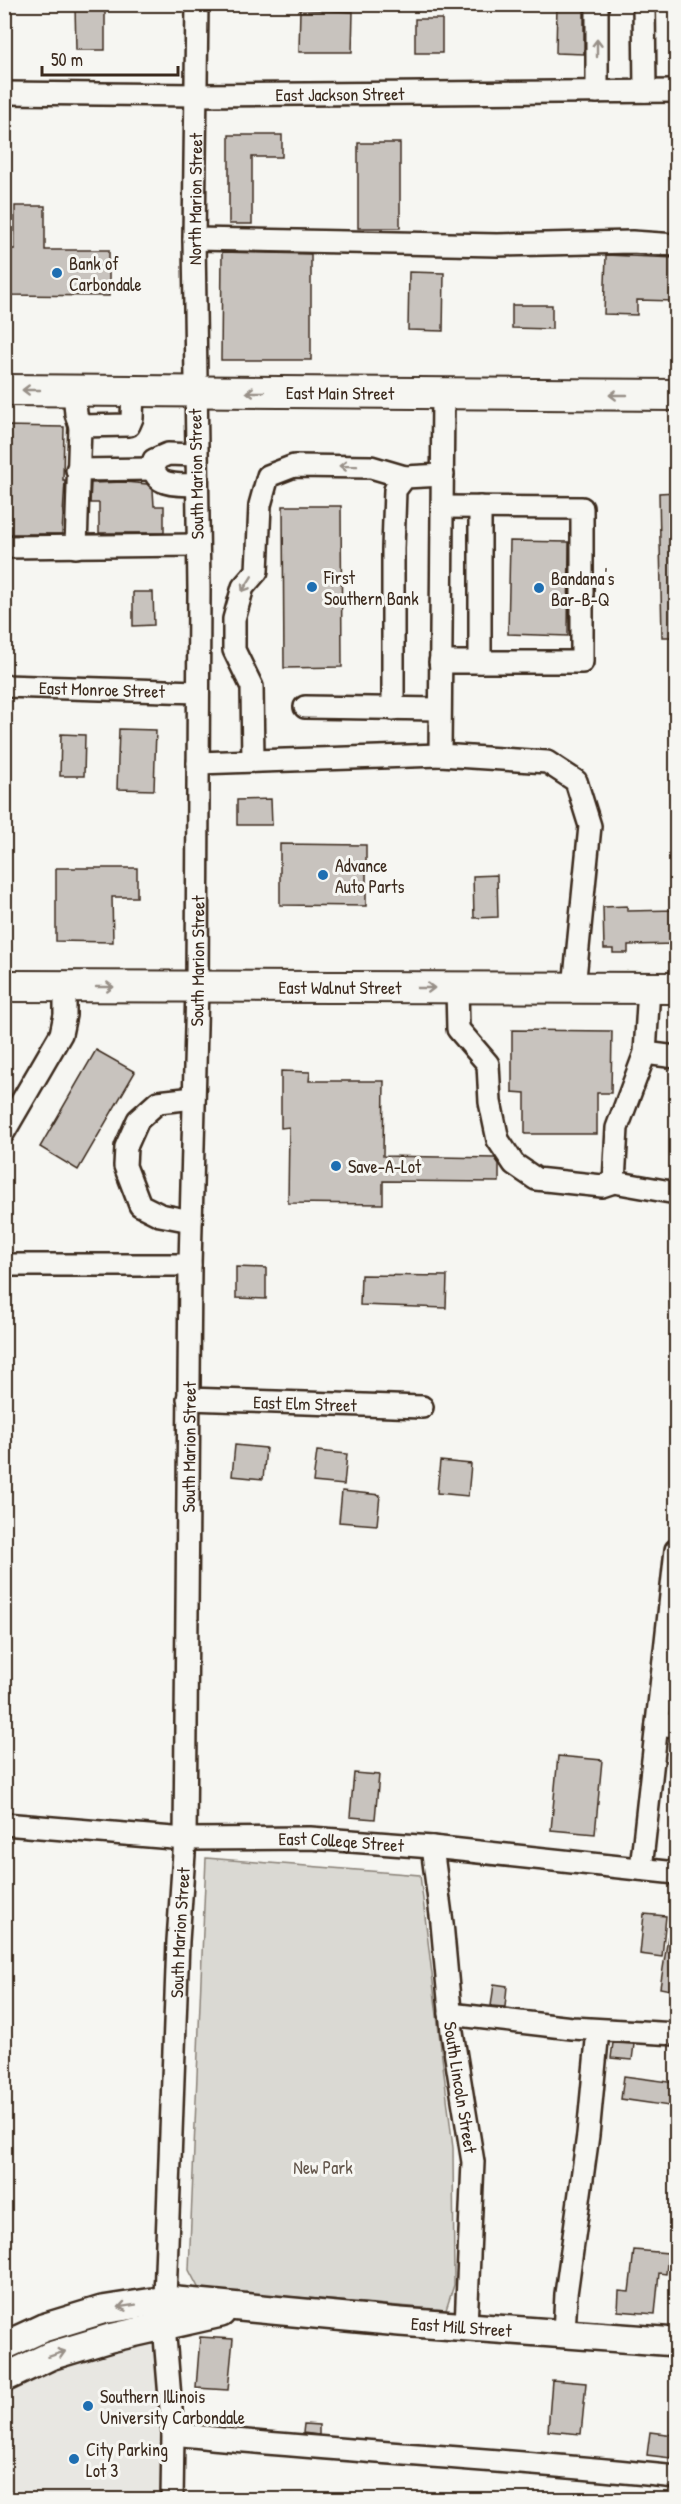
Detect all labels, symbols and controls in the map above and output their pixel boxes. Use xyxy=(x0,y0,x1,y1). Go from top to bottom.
scale bar xyxy=(42,39,178,77)
one-way arrow xyxy=(591,39,603,59)
text: 50 m xyxy=(51,47,83,72)
street label: East Jackson Street xyxy=(275,81,405,107)
street label: North Marion Street xyxy=(181,132,208,265)
place label: Bank of Carbondale xyxy=(69,251,142,297)
marker: Bank of Carbondale xyxy=(50,266,64,280)
street label: East Main Street xyxy=(286,380,395,405)
one-way arrow xyxy=(22,384,42,396)
one-way arrow xyxy=(246,386,266,398)
one-way arrow xyxy=(609,389,629,401)
street label: South Marion Street xyxy=(182,408,210,540)
one-way arrow xyxy=(338,461,358,472)
place label: First Southern Bank xyxy=(323,565,419,611)
place label: Bandana's Bar-B-Q xyxy=(551,566,615,612)
one-way arrow xyxy=(240,576,253,593)
marker: First Southern Bank xyxy=(305,580,319,594)
marker: Bandana's Bar-B-Q xyxy=(532,581,546,595)
street label: East Monroe Street xyxy=(39,675,166,703)
place label: Advance Auto Parts xyxy=(335,853,404,899)
marker: Advance Auto Parts xyxy=(316,868,330,882)
street label: South Marion Street xyxy=(184,895,210,1027)
street label: East Walnut Street xyxy=(279,974,402,1000)
one-way arrow xyxy=(94,981,114,993)
one-way arrow xyxy=(415,982,435,994)
place label: Save-A-Lot xyxy=(348,1154,422,1179)
marker: Save-A-Lot xyxy=(329,1159,343,1173)
street label: South Marion Street xyxy=(175,1381,201,1512)
street label: East Elm Street xyxy=(253,1389,358,1417)
street label: East College Street xyxy=(278,1825,406,1857)
street label: South Marion Street xyxy=(163,1866,196,1999)
street label: South Lincoln Street xyxy=(439,2020,484,2156)
park label: New Park xyxy=(293,2155,353,2180)
one-way arrow xyxy=(118,2301,138,2312)
street label: East Mill Street xyxy=(410,2310,513,2343)
one-way arrow xyxy=(48,2348,67,2359)
place label: Southern Illinois University Carbondale xyxy=(100,2384,245,2430)
marker: Southern Illinois University Carbondale xyxy=(81,2399,95,2413)
place label: City Parking Lot 3 xyxy=(86,2437,168,2483)
marker: City Parking Lot 3 xyxy=(67,2452,81,2466)

